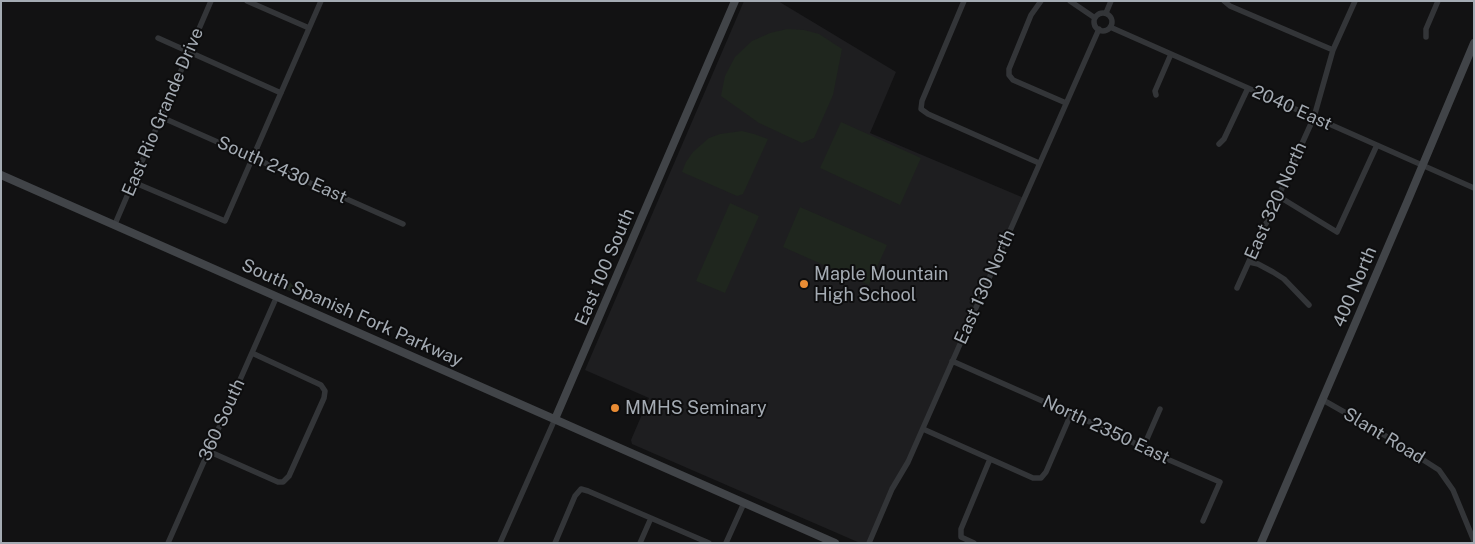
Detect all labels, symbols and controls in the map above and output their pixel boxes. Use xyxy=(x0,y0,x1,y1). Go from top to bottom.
street label: East Rio Grande Drive xyxy=(118,25,208,199)
street label: 2040 East xyxy=(1249,81,1335,135)
street label: South 2430 East xyxy=(214,132,350,208)
street label: East 320 North xyxy=(1240,139,1312,263)
street label: East 100 South xyxy=(571,205,639,329)
street label: East 130 North xyxy=(950,226,1020,348)
street label: 400 North xyxy=(1328,243,1382,331)
street label: South Spanish Fork Parkway xyxy=(238,254,466,372)
place label: Maple Mountain High School xyxy=(814,263,949,306)
marker: Maple Mountain High School xyxy=(798,278,810,290)
street label: 360 South xyxy=(194,376,250,464)
street label: North 2350 East xyxy=(1039,391,1173,469)
place label: MMHS Seminary xyxy=(625,397,767,419)
marker: MMHS Seminary xyxy=(609,402,621,414)
street label: Slant Road xyxy=(1339,403,1429,469)

